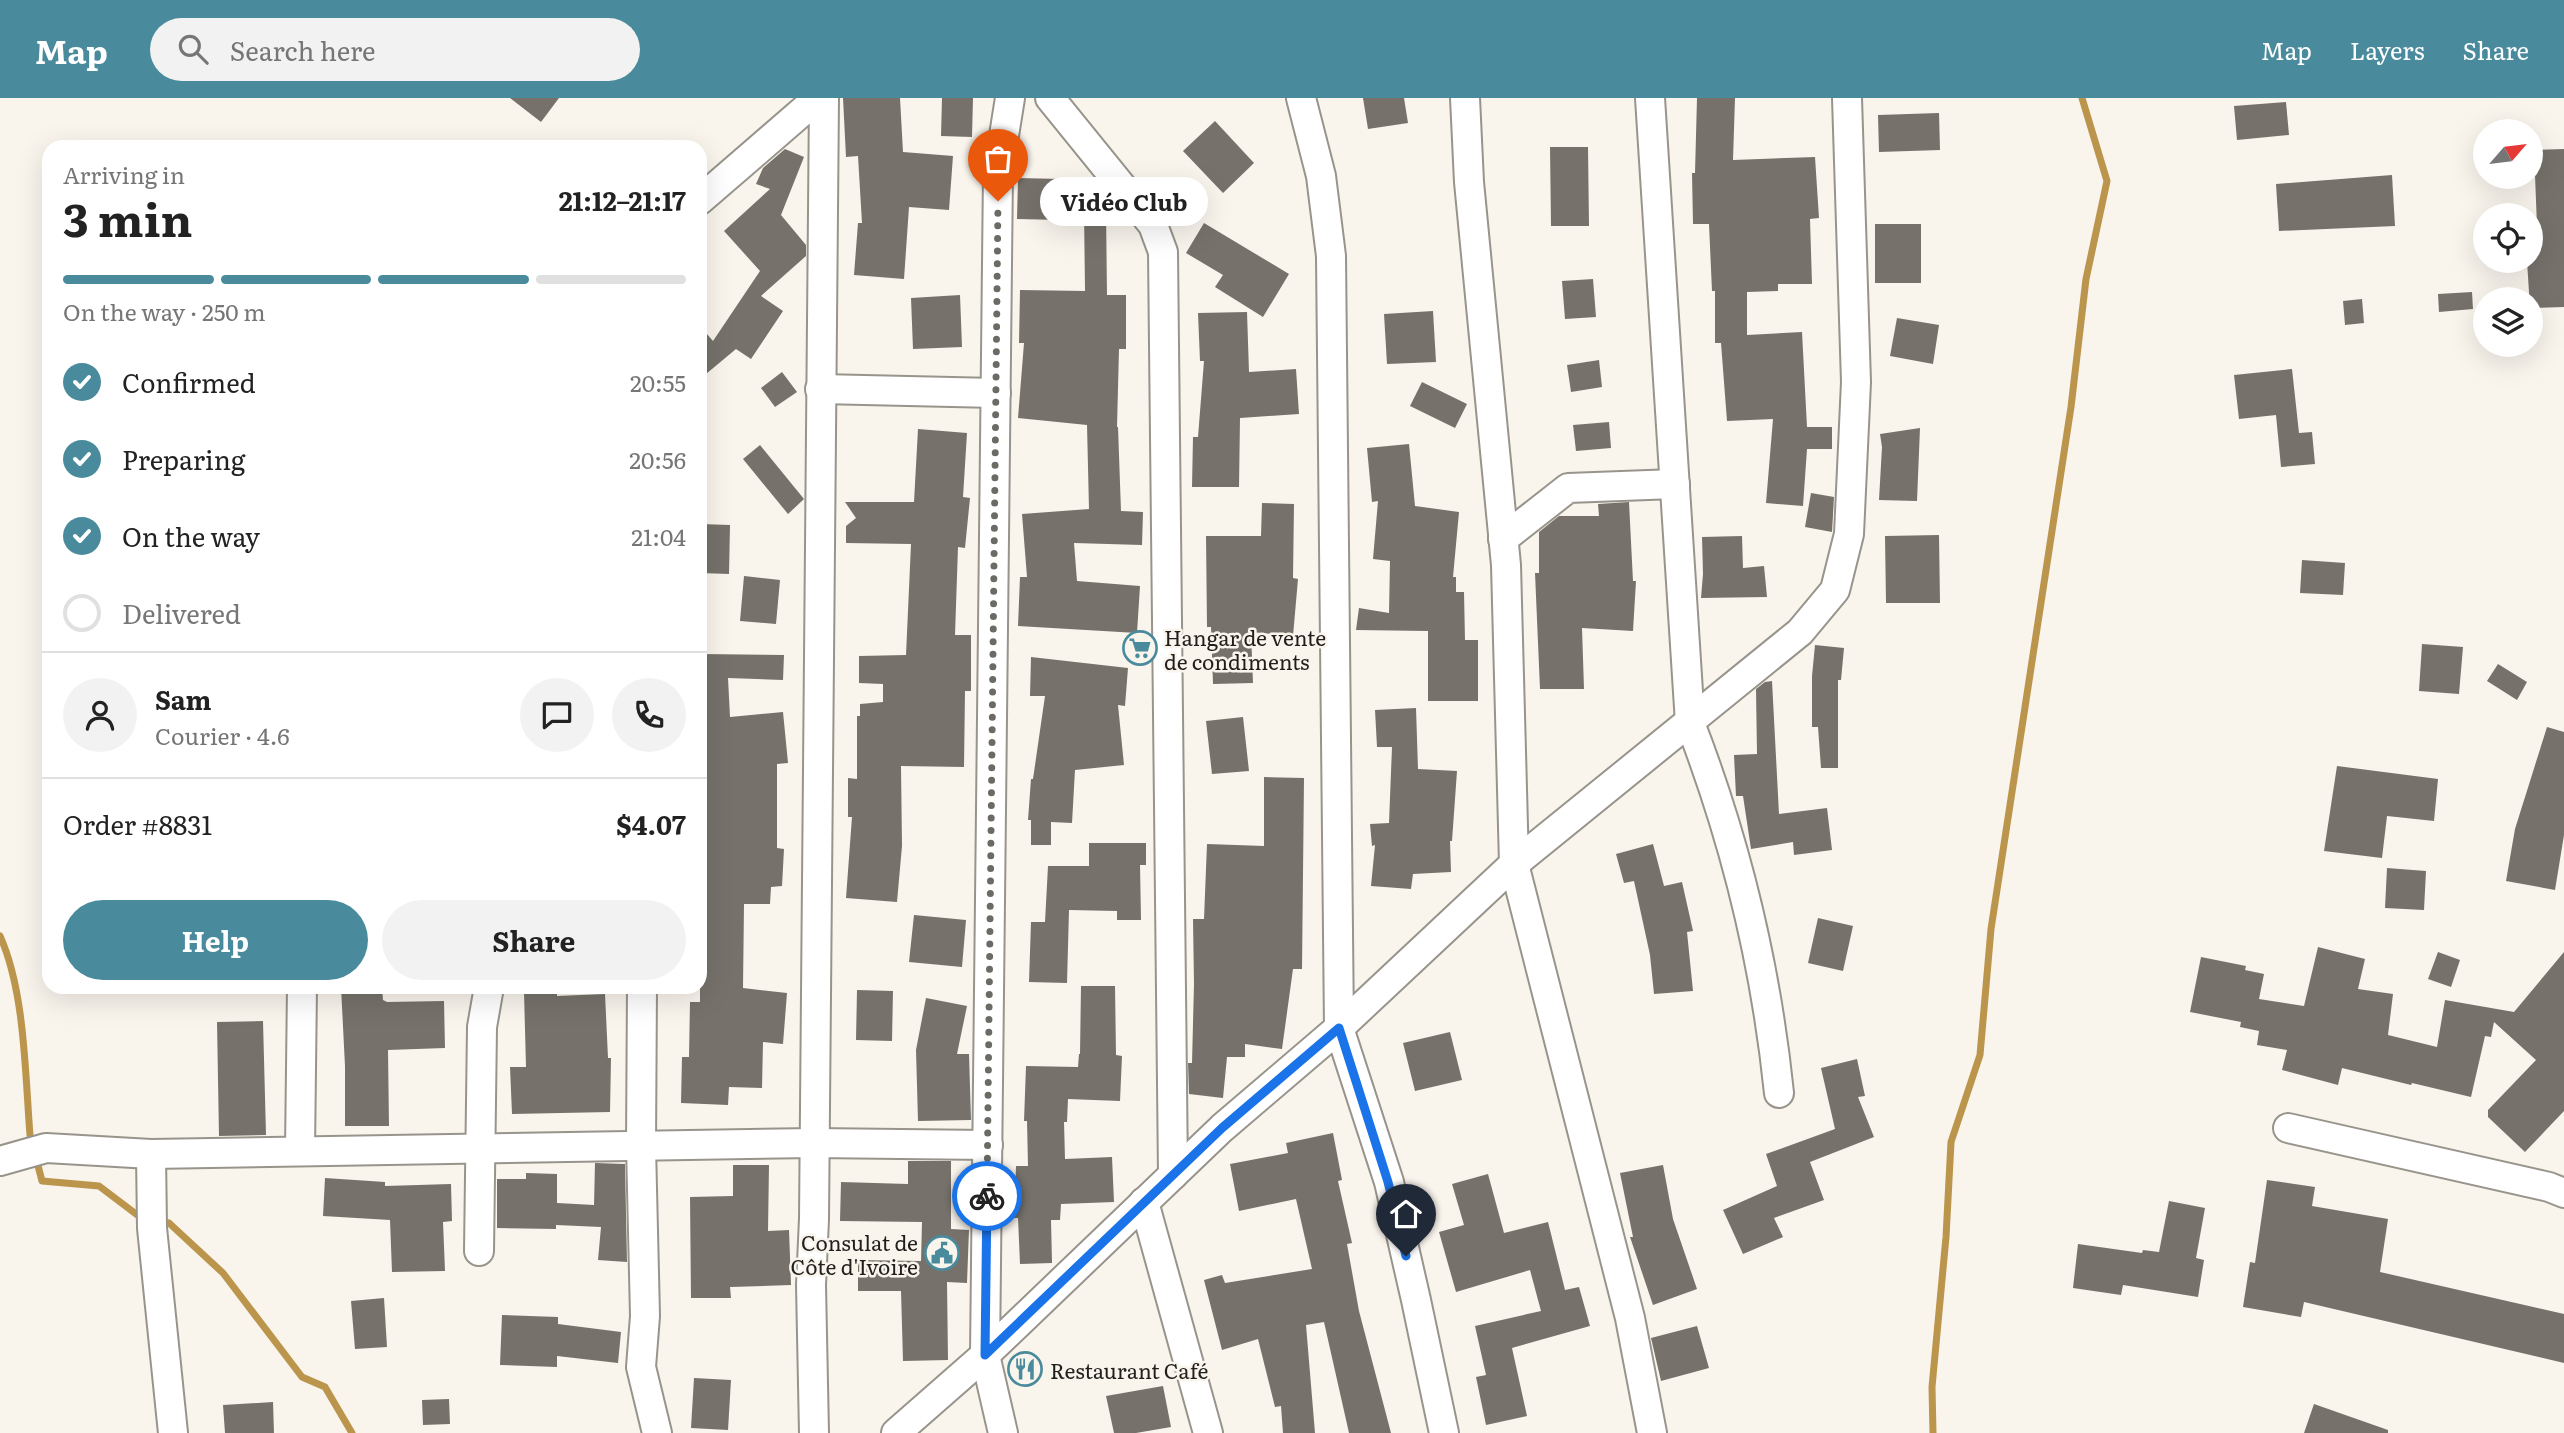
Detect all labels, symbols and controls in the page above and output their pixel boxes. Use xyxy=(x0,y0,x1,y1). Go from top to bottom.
search box xyxy=(150,18,640,81)
text: Map xyxy=(35,25,108,74)
icon: search xyxy=(174,30,212,68)
text: Search here xyxy=(230,30,376,69)
text: Map xyxy=(2261,32,2312,67)
text: Layers xyxy=(2350,32,2424,67)
text: Share xyxy=(2462,32,2529,67)
north arrow xyxy=(2473,119,2543,189)
map controls xyxy=(2473,119,2543,357)
pin xyxy=(968,129,1028,201)
icon: bag xyxy=(979,140,1017,178)
text: Arriving in xyxy=(63,157,185,191)
callout: Vidéo Club xyxy=(1040,176,1208,226)
text: 21:12–21:17 xyxy=(559,180,686,219)
text: 3 min xyxy=(63,183,193,251)
text: Vidéo Club xyxy=(1061,184,1187,218)
button: locate xyxy=(2473,203,2543,273)
button: layers xyxy=(2473,287,2543,357)
text: On the way · 250 m xyxy=(63,294,266,328)
text: Confirmed xyxy=(122,362,256,401)
icon: check xyxy=(63,363,101,401)
text: 20:55 xyxy=(630,365,686,399)
text: Preparing xyxy=(122,439,245,478)
icon: check xyxy=(63,440,101,478)
text: 20:56 xyxy=(629,442,686,476)
text: On the way xyxy=(122,516,260,555)
icon: check xyxy=(63,517,101,555)
text: 21:04 xyxy=(631,519,686,553)
text: Delivered xyxy=(122,593,241,632)
place label: Hangar de vente de condiments xyxy=(1164,621,1326,676)
supermarket icon: Hangar de vente de condiments xyxy=(1121,629,1159,667)
button: person xyxy=(63,678,137,752)
button: chat xyxy=(520,678,594,752)
button: phone xyxy=(612,678,686,752)
text: Sam xyxy=(155,679,211,718)
text: Courier · 4.6 xyxy=(155,718,290,752)
text: Order #8831 xyxy=(63,804,212,843)
text: $4.07 xyxy=(616,804,686,843)
button: Help xyxy=(63,900,368,980)
button: Share xyxy=(382,900,686,980)
courier xyxy=(952,1161,1022,1231)
icon: bike xyxy=(968,1177,1006,1215)
pin xyxy=(1376,1184,1436,1256)
icon: home xyxy=(1387,1195,1425,1233)
place label: Consulat de Côte d'Ivoire xyxy=(790,1226,918,1281)
public building icon: Consulat de Côte d'Ivoire xyxy=(923,1234,961,1272)
restaurant icon: Restaurant Café xyxy=(1006,1350,1044,1388)
place label: Restaurant Café xyxy=(1050,1354,1209,1385)

